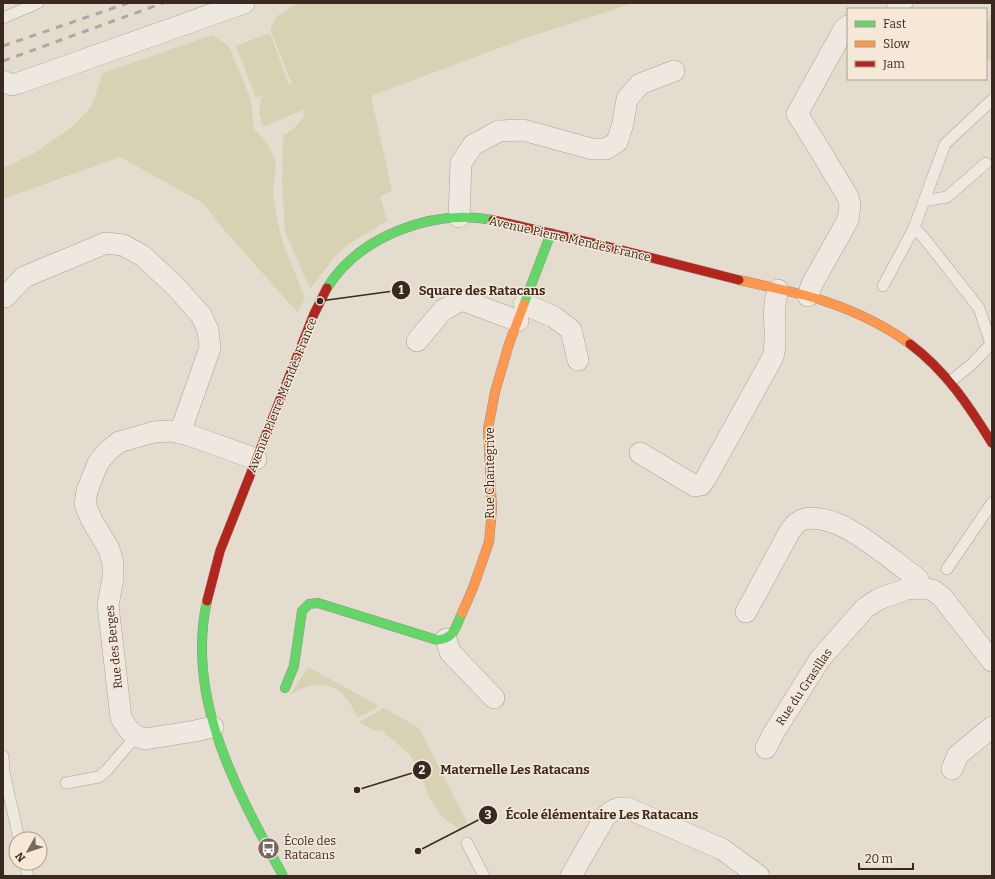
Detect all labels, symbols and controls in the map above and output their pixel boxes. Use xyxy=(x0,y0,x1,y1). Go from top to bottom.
legend xyxy=(847,8,987,80)
text: Fast xyxy=(883,17,907,31)
text: Slow xyxy=(883,37,910,51)
text: Jam xyxy=(882,57,905,71)
street label: Avenue Pierre Mendès France xyxy=(488,214,652,264)
callout: Square des Ratacans xyxy=(391,278,553,303)
text: 1 xyxy=(398,283,404,297)
text: Square des Ratacans xyxy=(419,283,545,298)
street label: Avenue Pierre Mendès France xyxy=(245,316,319,474)
street label: Rue Chantegrive xyxy=(483,427,497,519)
street label: Rue des Berges xyxy=(103,604,125,690)
street label: Rue du Grasillas xyxy=(773,646,835,728)
callout: Maternelle Les Ratacans xyxy=(412,757,597,782)
text: Maternelle Les Ratacans xyxy=(440,762,590,777)
text: 2 xyxy=(419,763,426,777)
callout: École élémentaire Les Ratacans xyxy=(478,802,707,827)
text: École élémentaire Les Ratacans xyxy=(505,806,699,822)
text: 3 xyxy=(485,808,492,822)
north arrow xyxy=(8,831,48,871)
place label: École des Ratacans xyxy=(284,833,336,862)
bus stop icon: École des Ratacans xyxy=(255,835,281,861)
scale bar xyxy=(859,845,913,871)
text: N xyxy=(13,849,28,864)
text: 20 m xyxy=(865,852,894,866)

